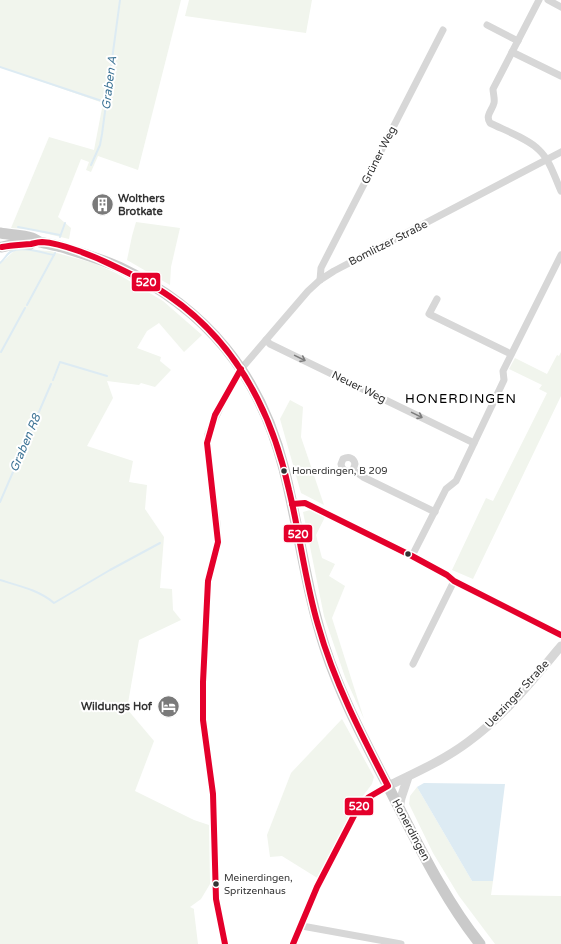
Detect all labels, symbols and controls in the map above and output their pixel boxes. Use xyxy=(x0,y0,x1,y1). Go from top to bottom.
water label: Graben A xyxy=(99,55,119,111)
street label: Grüner Weg xyxy=(359,124,399,186)
building icon: Wolthers Brotkate xyxy=(90,191,116,217)
place label: Wolthers Brotkate xyxy=(118,192,165,218)
street label: Bomlitzer Straße xyxy=(346,217,430,269)
line badge: 520 xyxy=(131,272,161,292)
text: 520 xyxy=(136,276,156,289)
one-way arrow xyxy=(294,355,306,362)
street label: Neuer Weg xyxy=(330,368,388,406)
district label: HONERDINGEN xyxy=(405,391,517,407)
water label: Graben R8 xyxy=(7,411,44,474)
one-way arrow xyxy=(411,412,423,420)
place label: Honerdingen, B 209 xyxy=(292,465,387,477)
marker: Honerdingen, B 209 xyxy=(279,466,289,476)
line badge: 520 xyxy=(283,524,313,543)
text: 520 xyxy=(288,528,308,541)
unlabelled marker xyxy=(403,549,413,559)
street label: Uetzinger Straße xyxy=(482,657,552,731)
hotel icon: Wildungs Hof xyxy=(155,693,181,719)
place label: Wildungs Hof xyxy=(81,700,153,714)
line badge: 520 xyxy=(344,797,374,816)
street label: Honerdingen xyxy=(389,797,433,863)
text: 520 xyxy=(349,800,369,813)
place label: Meinerdingen, Spritzenhaus xyxy=(224,872,293,897)
marker: Meinerdingen, Spritzenhaus xyxy=(211,879,221,889)

